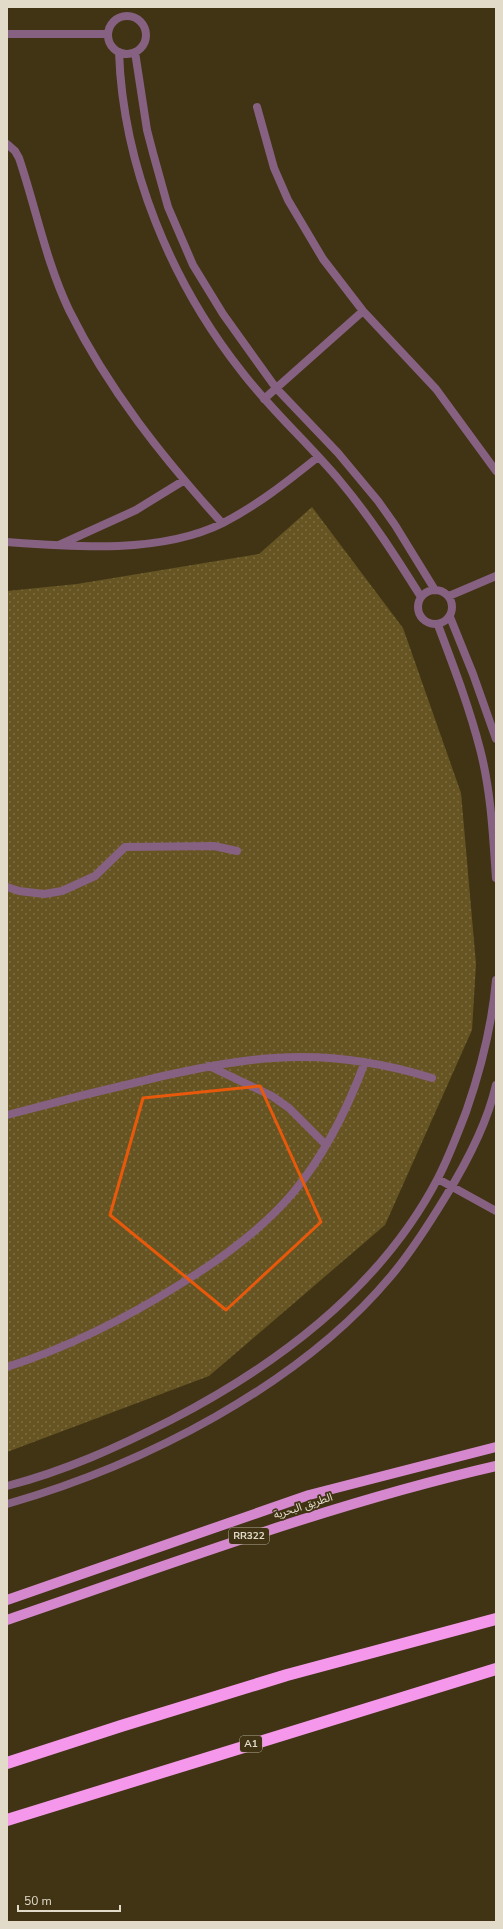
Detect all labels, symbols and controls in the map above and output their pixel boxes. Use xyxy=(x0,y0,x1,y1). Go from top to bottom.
street label: الطريق البحرية xyxy=(272,1489,334,1523)
road number: RR322 xyxy=(229,1528,269,1544)
road number: A1 xyxy=(240,1736,262,1752)
scale bar xyxy=(18,1887,120,1913)
text: 50 m xyxy=(24,1893,52,1909)

